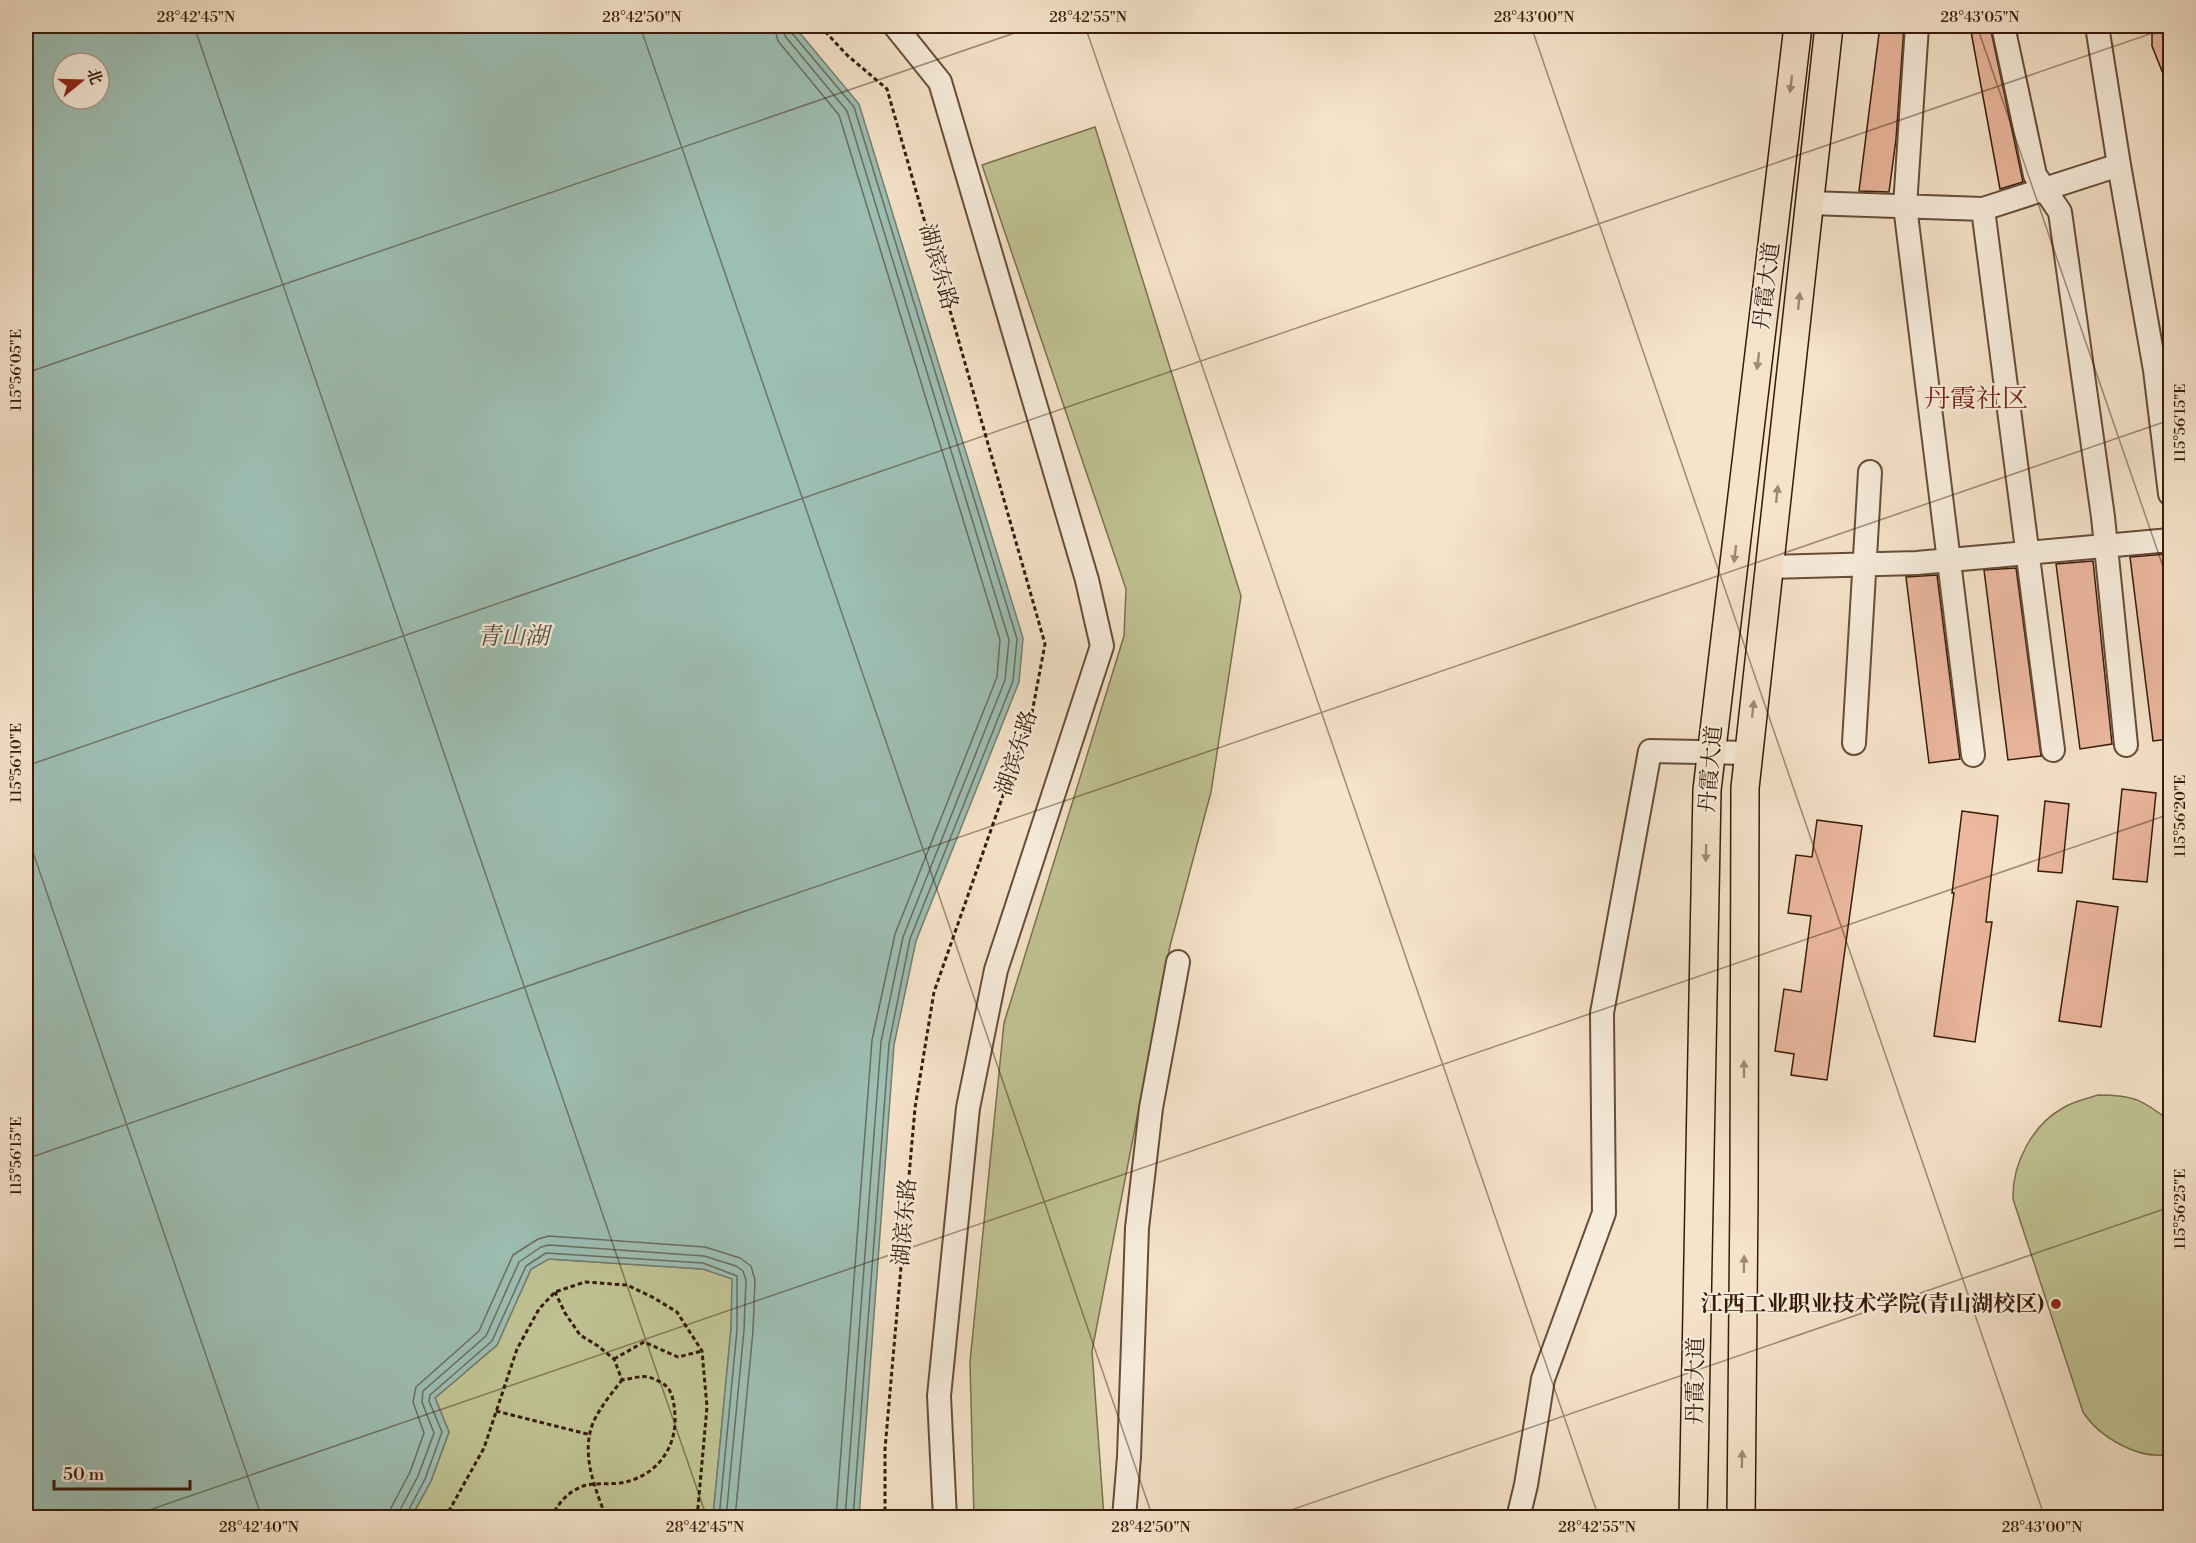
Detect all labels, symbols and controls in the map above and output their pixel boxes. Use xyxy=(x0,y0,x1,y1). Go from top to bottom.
text: 28°42'45"N xyxy=(157,8,235,27)
text: 28°42'50"N xyxy=(602,8,682,27)
text: 28°42'55"N xyxy=(1049,8,1127,27)
text: 28°43'00"N xyxy=(1494,8,1574,27)
text: 28°43'05"N xyxy=(1940,8,2020,27)
north arrow xyxy=(51,51,111,111)
text: 北 xyxy=(82,66,106,87)
one-way arrow xyxy=(1786,74,1795,93)
street label: 湖滨东路 xyxy=(913,221,963,313)
street label: 丹霞大道 xyxy=(1748,241,1786,331)
one-way arrow xyxy=(1794,291,1804,310)
text: 115°56'05"E xyxy=(7,329,26,411)
one-way arrow xyxy=(1753,351,1763,370)
district label: 丹霞社区 xyxy=(1924,383,2028,415)
text: 115°56'15"E xyxy=(2171,384,2190,462)
one-way arrow xyxy=(1772,485,1782,504)
one-way arrow xyxy=(1730,545,1740,564)
water label: 青山湖 xyxy=(477,622,553,652)
one-way arrow xyxy=(1749,700,1758,719)
street label: 湖滨东路 xyxy=(991,707,1043,799)
text: 115°56'10"E xyxy=(7,723,26,803)
street label: 丹霞大道 xyxy=(1694,724,1728,814)
text: 115°56'20"E xyxy=(2171,775,2190,857)
one-way arrow xyxy=(1701,843,1711,862)
one-way arrow xyxy=(1739,1060,1749,1079)
text: 115°56'15"E xyxy=(7,1117,26,1195)
text: 115°56'25"E xyxy=(2171,1169,2190,1249)
street label: 湖滨东路 xyxy=(888,1177,922,1267)
one-way arrow xyxy=(1739,1255,1748,1274)
place label: 江西工业职业技术学院(青山湖校区) xyxy=(1700,1291,2044,1318)
marker: 江西工业职业技术学院(青山湖校区) xyxy=(2049,1297,2063,1311)
street label: 丹霞大道 xyxy=(1682,1337,1710,1425)
one-way arrow xyxy=(1737,1450,1746,1469)
scale bar xyxy=(54,1453,190,1491)
text: 50 m xyxy=(63,1463,105,1486)
text: 28°42'40"N xyxy=(219,1518,299,1537)
text: 28°42'45"N xyxy=(666,1518,744,1537)
text: 28°42'50"N xyxy=(1111,1518,1191,1537)
text: 28°42'55"N xyxy=(1558,1518,1636,1537)
text: 28°43'00"N xyxy=(2002,1518,2082,1537)

